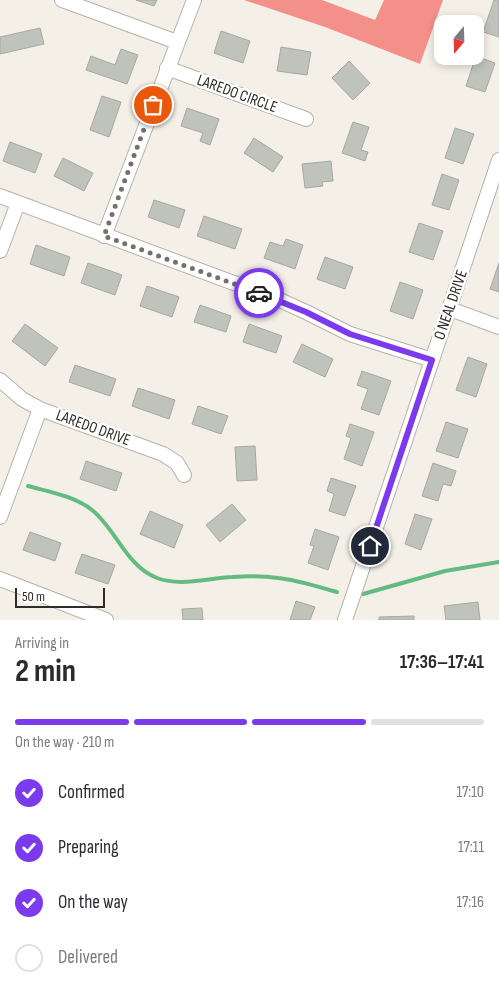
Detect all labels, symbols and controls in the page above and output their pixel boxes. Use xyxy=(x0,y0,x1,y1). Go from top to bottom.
north arrow xyxy=(434,15,484,65)
map controls xyxy=(434,15,484,65)
street label: LAREDO CIRCLE xyxy=(194,71,280,117)
pin xyxy=(132,84,174,126)
icon: bag xyxy=(139,91,167,119)
courier xyxy=(234,268,284,318)
street label: O NEAL DRIVE xyxy=(430,268,472,342)
icon: car xyxy=(245,279,273,307)
street label: LAREDO DRIVE xyxy=(53,406,133,450)
pin xyxy=(349,525,391,567)
icon: home xyxy=(356,532,384,560)
scale bar xyxy=(15,585,105,608)
text: 50 m xyxy=(22,588,45,605)
text: Arriving in xyxy=(15,634,69,653)
text: 17:36–17:41 xyxy=(400,651,484,674)
text: 2 min xyxy=(15,652,76,691)
text: On the way · 210 m xyxy=(15,733,114,752)
icon: check xyxy=(15,779,43,807)
text: Confirmed xyxy=(58,781,125,804)
text: 17:10 xyxy=(456,783,484,802)
icon: check xyxy=(15,834,43,862)
text: Preparing xyxy=(58,836,119,859)
text: 17:11 xyxy=(458,838,484,857)
icon: check xyxy=(15,889,43,917)
text: On the way xyxy=(58,891,128,914)
text: 17:16 xyxy=(457,893,484,912)
text: Delivered xyxy=(58,946,118,969)

